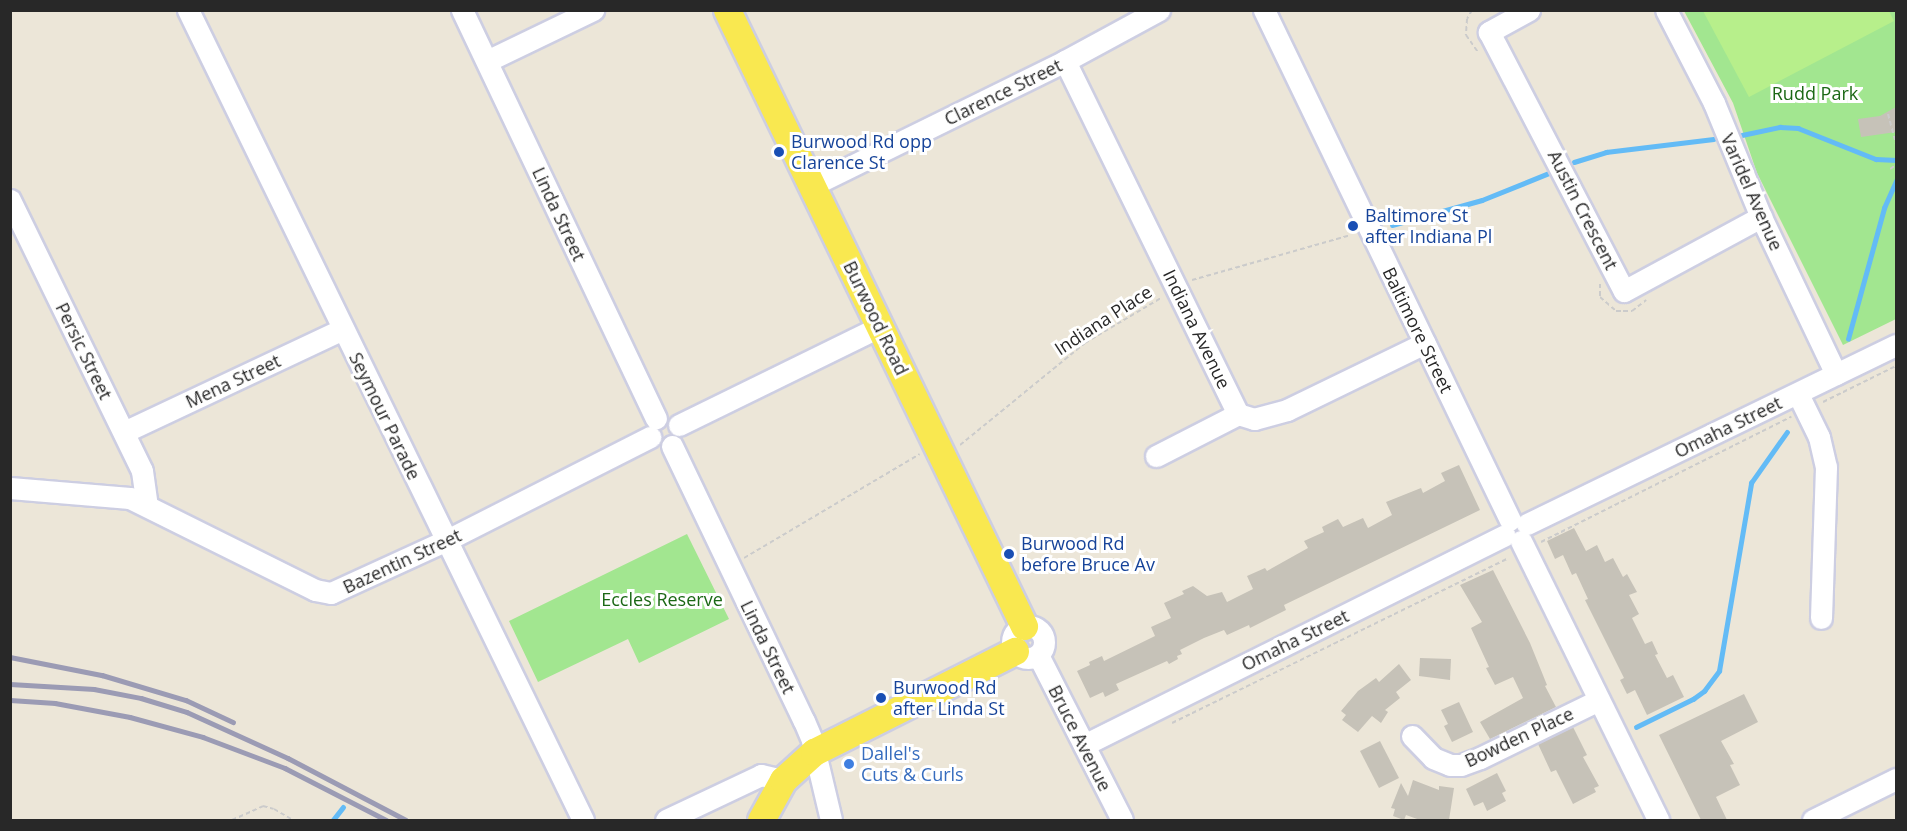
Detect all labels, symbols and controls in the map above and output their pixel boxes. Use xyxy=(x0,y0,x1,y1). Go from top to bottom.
street label: Clarence Street xyxy=(941,54,1065,130)
park label: Rudd Park xyxy=(1772,82,1858,104)
street label: Varidel Avenue xyxy=(1717,130,1787,254)
place label: Burwood Rd opp Clarence St xyxy=(791,131,932,174)
marker: Burwood Rd opp Clarence St xyxy=(772,145,786,159)
street label: Austin Crescent xyxy=(1544,147,1622,273)
street label: Linda Street xyxy=(528,164,590,264)
place label: Baltimore St after Indiana Pl xyxy=(1365,205,1492,248)
marker: Baltimore St after Indiana Pl xyxy=(1346,219,1360,233)
street label: Burwood Road xyxy=(839,257,913,379)
street label: Baltimore Street xyxy=(1378,264,1458,396)
street label: Indiana Avenue xyxy=(1159,266,1235,392)
street label: Indiana Place xyxy=(1050,281,1156,359)
street label: Persic Street xyxy=(51,299,117,403)
street label: Seymour Parade xyxy=(345,349,425,483)
street label: Mena Street xyxy=(182,350,284,412)
street label: Omaha Street xyxy=(1671,392,1785,462)
street label: Bazentin Street xyxy=(339,524,465,598)
place label: Burwood Rd before Bruce Av xyxy=(1021,533,1155,576)
marker: Burwood Rd before Bruce Av xyxy=(1002,547,1016,561)
park label: Eccles Reserve xyxy=(601,588,723,610)
street label: Linda Street xyxy=(736,597,800,697)
street label: Omaha Street xyxy=(1238,605,1352,675)
place label: Burwood Rd after Linda St xyxy=(893,677,1005,720)
street label: Bruce Avenue xyxy=(1044,681,1116,795)
marker: Burwood Rd after Linda St xyxy=(874,691,888,705)
street label: Bowden Place xyxy=(1461,702,1577,772)
place label: Dallel's Cuts & Curls xyxy=(861,743,964,786)
marker: Dallel's Cuts & Curls xyxy=(842,757,856,771)

